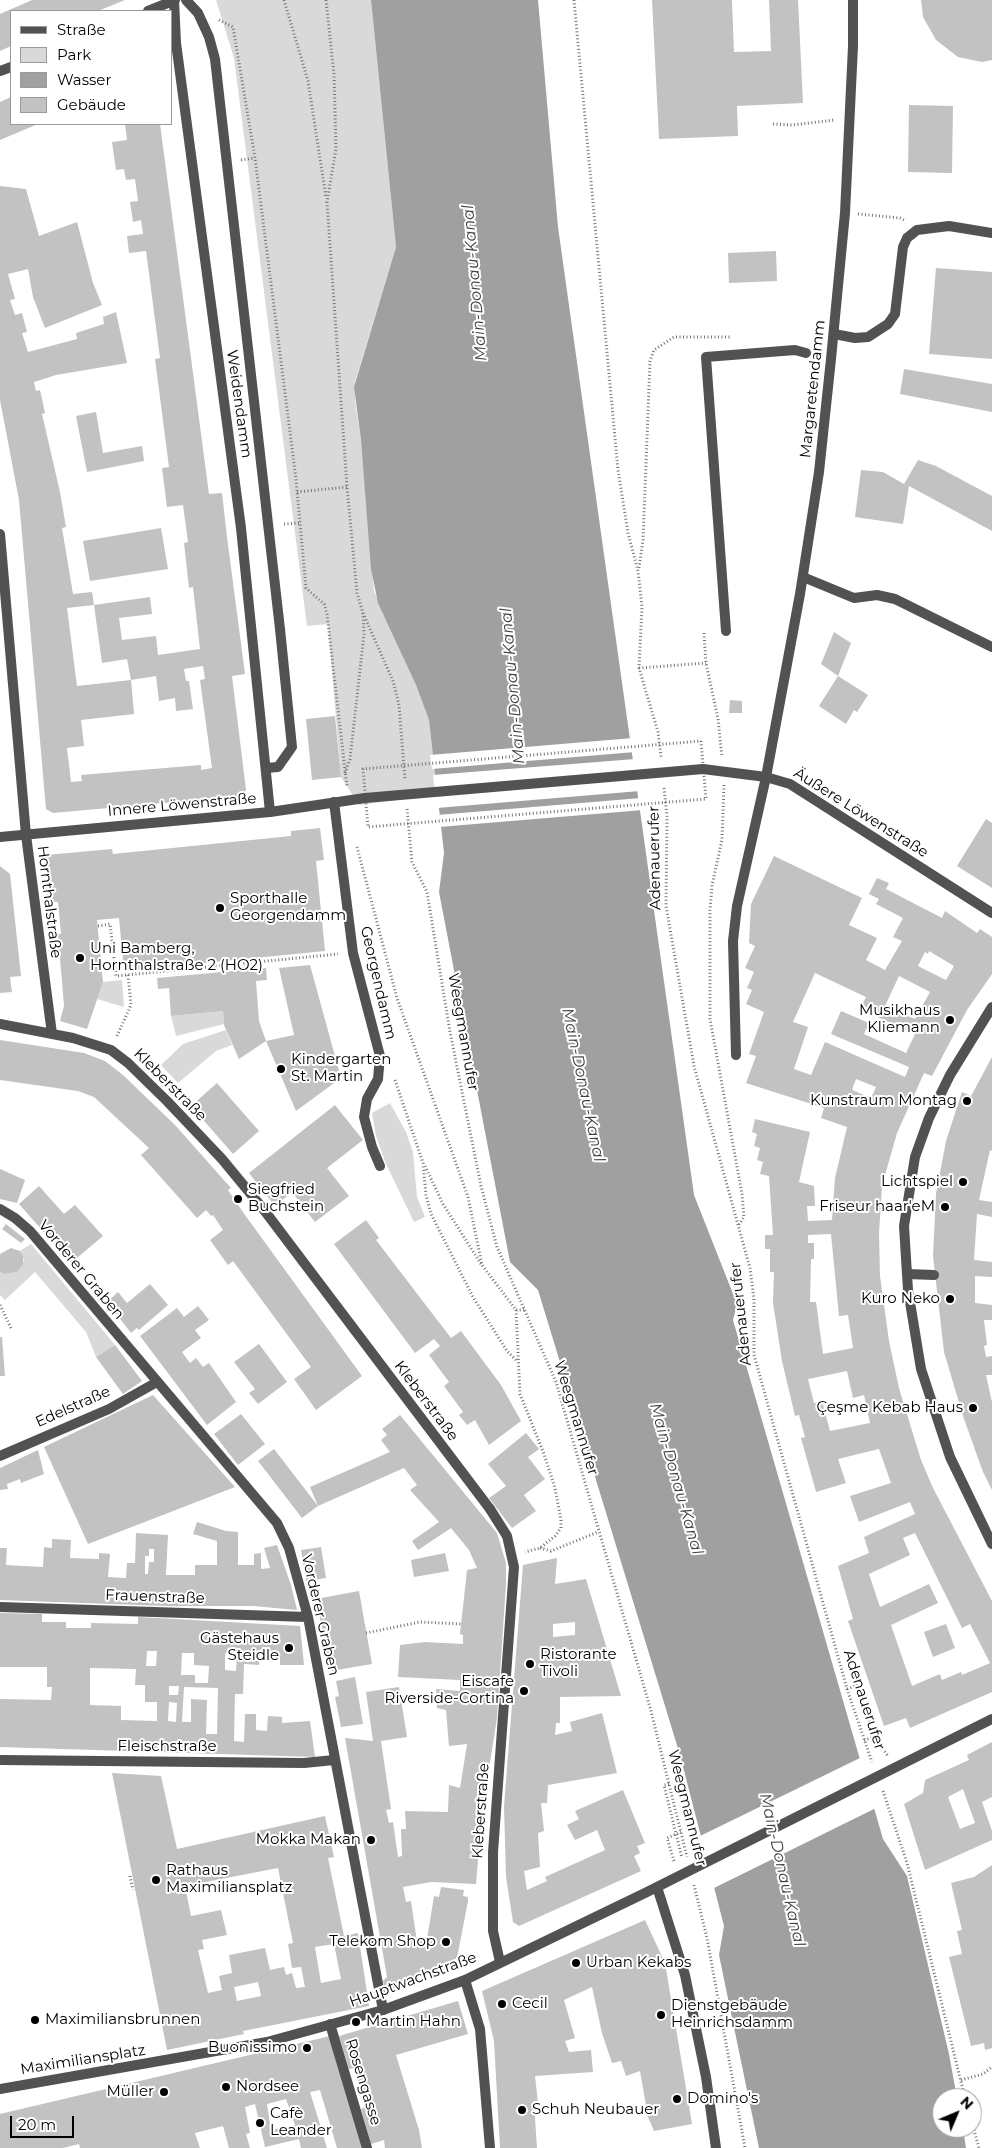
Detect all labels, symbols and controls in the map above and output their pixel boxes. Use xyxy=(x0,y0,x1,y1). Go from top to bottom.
legend xyxy=(10,10,172,125)
text: Straße xyxy=(57,20,106,39)
text: Park xyxy=(57,45,91,64)
text: Wasser xyxy=(57,70,111,89)
text: Gebäude xyxy=(57,95,126,114)
water label: Main-Donau-Kanal xyxy=(459,204,491,362)
street label: Margaretendamm xyxy=(797,319,829,459)
street label: Weidendamm xyxy=(222,349,256,459)
water label: Main-Donau-Kanal xyxy=(497,607,529,765)
street label: Äußere Löwenstraße xyxy=(790,764,932,862)
street label: Innere Löwenstraße xyxy=(107,790,257,820)
street label: Adenauerufer xyxy=(645,806,665,910)
street label: Hornthalstraße xyxy=(33,845,65,959)
place label: Sporthalle Georgendamm xyxy=(230,890,346,925)
marker: Sporthalle Georgendamm xyxy=(214,902,226,914)
street label: Georgendamm xyxy=(356,924,400,1042)
place label: Uni Bamberg, Hornthalstraße 2 (HO2) xyxy=(90,940,263,975)
marker: Uni Bamberg, Hornthalstraße 2 (HO2) xyxy=(74,952,86,964)
street label: Weegmannufer xyxy=(444,972,482,1092)
place label: Musikhaus Kliemann xyxy=(859,1002,940,1037)
water label: Main-Donau-Kanal xyxy=(557,1006,609,1164)
marker: Musikhaus Kliemann xyxy=(944,1014,956,1026)
street label: Kleberstraße xyxy=(130,1045,210,1125)
place label: Kindergarten St. Martin xyxy=(291,1051,391,1086)
marker: Kindergarten St. Martin xyxy=(275,1063,287,1075)
place label: Kunstraum Montag xyxy=(810,1092,957,1110)
marker: Kunstraum Montag xyxy=(961,1095,973,1107)
place label: Lichtspiel xyxy=(881,1173,953,1191)
marker: Lichtspiel xyxy=(957,1176,969,1188)
place label: Siegfried Buchstein xyxy=(248,1181,324,1216)
marker: Siegfried Buchstein xyxy=(232,1193,244,1205)
place label: Friseur haar'eM xyxy=(819,1198,935,1216)
marker: Friseur haar'eM xyxy=(939,1201,951,1213)
street label: Vorderer Graben xyxy=(34,1217,128,1323)
street label: Adenauerufer xyxy=(727,1261,755,1367)
place label: Kuro Neko xyxy=(861,1290,940,1308)
marker: Kuro Neko xyxy=(944,1293,956,1305)
street label: Kleberstraße xyxy=(390,1357,462,1445)
street label: Weegmannufer xyxy=(550,1358,602,1478)
street label: Edelstraße xyxy=(33,1383,113,1431)
place label: Çeşme Kebab Haus xyxy=(817,1399,963,1417)
water label: Main-Donau-Kanal xyxy=(645,1401,707,1557)
marker: Çeşme Kebab Haus xyxy=(967,1402,979,1414)
street label: Vorderer Graben xyxy=(297,1552,343,1678)
street label: Frauenstraße xyxy=(105,1586,205,1608)
place label: Gästehaus Steidle xyxy=(200,1630,279,1665)
marker: Gästehaus Steidle xyxy=(283,1642,295,1654)
place label: Ristorante Tivoli xyxy=(540,1646,617,1681)
street label: Adenauerufer xyxy=(839,1648,889,1752)
marker: Ristorante Tivoli xyxy=(524,1658,536,1670)
place label: Eiscafe Riverside-Cortina xyxy=(385,1673,514,1708)
marker: Eiscafe Riverside-Cortina xyxy=(518,1685,530,1697)
street label: Fleischstraße xyxy=(117,1738,217,1756)
street label: Weegmannufer xyxy=(664,1748,710,1868)
street label: Kleberstraße xyxy=(469,1763,493,1859)
water label: Main-Donau-Kanal xyxy=(755,1791,809,1949)
place label: Mokka Makan xyxy=(256,1831,361,1849)
marker: Mokka Makan xyxy=(365,1834,377,1846)
place label: Rathaus Maximiliansplatz xyxy=(166,1862,292,1897)
marker: Rathaus Maximiliansplatz xyxy=(150,1874,162,1886)
place label: Telekom Shop xyxy=(329,1933,436,1951)
marker: Telekom Shop xyxy=(440,1936,452,1948)
street label: Hauptwachstraße xyxy=(347,1949,479,2011)
place label: Urban Kekabs xyxy=(586,1954,691,1972)
marker: Urban Kekabs xyxy=(570,1957,582,1969)
place label: Cecil xyxy=(512,1995,548,2013)
place label: Dienstgebäude Heinrichsdamm xyxy=(671,1997,793,2032)
marker: Cecil xyxy=(496,1998,508,2010)
marker: Dienstgebäude Heinrichsdamm xyxy=(655,2009,667,2021)
place label: Maximiliansbrunnen xyxy=(45,2011,200,2029)
place label: Martin Hahn xyxy=(366,2013,461,2031)
marker: Maximiliansbrunnen xyxy=(29,2014,41,2026)
marker: Martin Hahn xyxy=(350,2016,362,2028)
street label: Rosengasse xyxy=(341,2037,385,2127)
place label: Buonissimo xyxy=(208,2039,297,2057)
street label: Maximiliansplatz xyxy=(19,2041,147,2079)
marker: Buonissimo xyxy=(301,2042,313,2054)
place label: Nordsee xyxy=(236,2078,299,2096)
marker: Nordsee xyxy=(220,2081,232,2093)
place label: Müller xyxy=(106,2083,154,2101)
marker: Müller xyxy=(158,2086,170,2098)
north arrow xyxy=(932,2088,982,2138)
place label: Domino's xyxy=(687,2090,758,2108)
marker: Domino's xyxy=(671,2093,683,2105)
text: N xyxy=(957,2093,977,2113)
place label: Schuh Neubauer xyxy=(532,2101,659,2119)
marker: Schuh Neubauer xyxy=(516,2104,528,2116)
place label: Cafè Leander xyxy=(270,2105,332,2140)
scale bar xyxy=(12,2106,76,2138)
text: 20 m xyxy=(18,2115,56,2134)
marker: Cafè Leander xyxy=(254,2117,266,2129)

